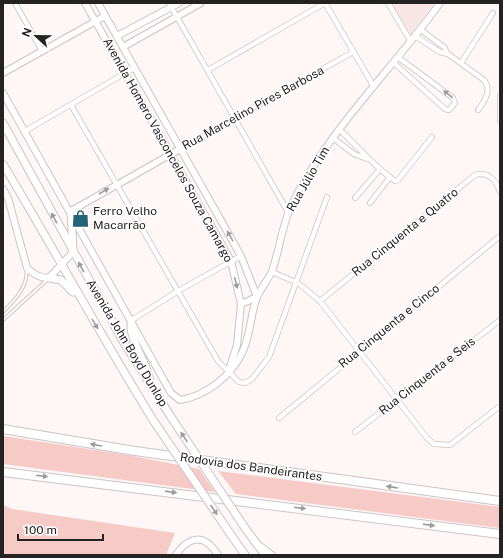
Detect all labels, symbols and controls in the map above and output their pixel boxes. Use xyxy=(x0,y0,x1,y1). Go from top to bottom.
north arrow xyxy=(16,16,56,56)
text: N xyxy=(20,26,34,38)
street label: Avenida Homero Vasconcelos Souza Camargo xyxy=(100,35,236,265)
street label: Rua Marcelino Pires Barbosa xyxy=(180,63,326,153)
one-way arrow xyxy=(442,89,453,98)
street label: Rua Júlio Tim xyxy=(284,144,332,214)
street label: Rua Cinquenta e Quatro xyxy=(349,185,461,279)
one-way arrow xyxy=(98,188,110,195)
place label: Ferro Velho Macarrão xyxy=(93,204,157,232)
shop icon: Ferro Velho Macarrão xyxy=(70,208,90,228)
one-way arrow xyxy=(51,212,58,224)
one-way arrow xyxy=(226,230,233,242)
one-way arrow xyxy=(78,261,85,273)
street label: Avenida John Boyd Dunlop xyxy=(83,277,171,409)
one-way arrow xyxy=(234,277,240,289)
street label: Rua Cinquenta e Cinco xyxy=(336,281,442,371)
one-way arrow xyxy=(91,319,99,329)
street label: Rua Cinquenta e Seis xyxy=(376,334,478,418)
one-way arrow xyxy=(180,432,188,442)
one-way arrow xyxy=(90,441,102,447)
street label: Rodovia dos Bandeirantes xyxy=(179,450,323,484)
one-way arrow xyxy=(36,473,48,479)
one-way arrow xyxy=(386,484,398,490)
one-way arrow xyxy=(165,489,177,495)
one-way arrow xyxy=(211,505,218,516)
one-way arrow xyxy=(294,505,306,511)
scale bar xyxy=(18,516,103,542)
one-way arrow xyxy=(423,522,435,528)
text: 100 m xyxy=(24,523,57,537)

